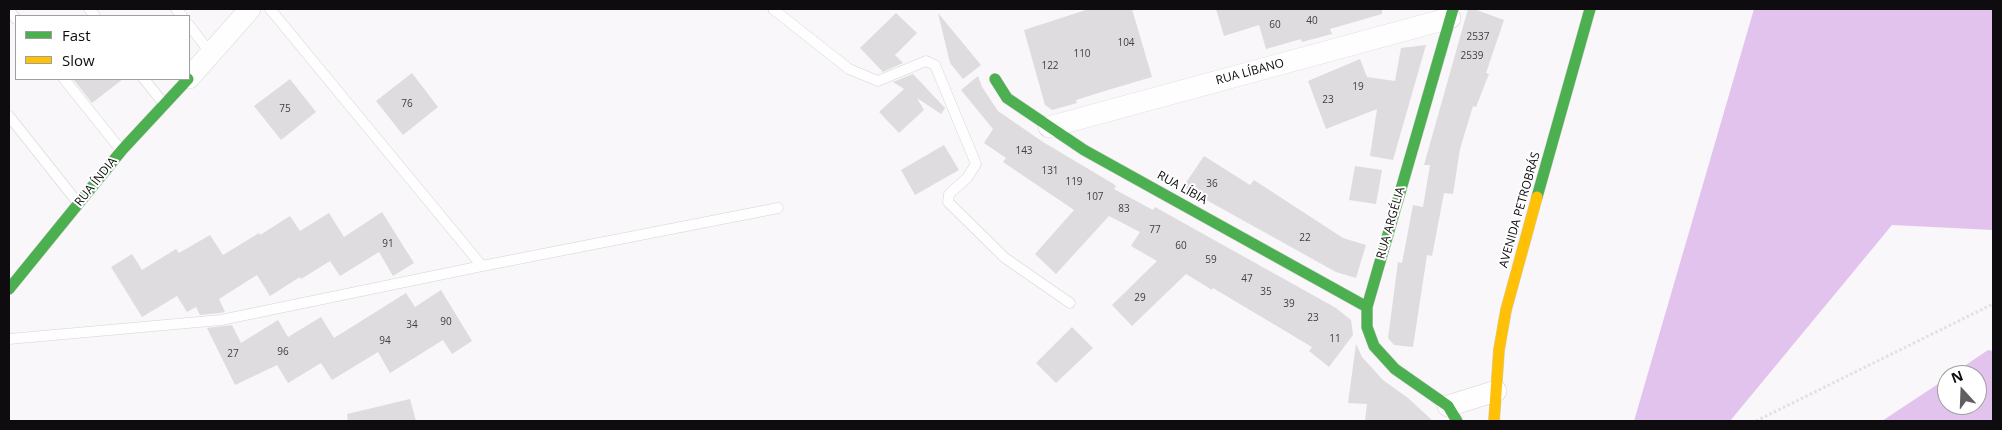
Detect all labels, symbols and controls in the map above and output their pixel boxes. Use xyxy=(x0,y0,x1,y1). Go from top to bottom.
legend xyxy=(15,15,190,80)
house number: 40 xyxy=(1306,15,1318,27)
house number: 60 xyxy=(1269,19,1281,31)
text: Fast xyxy=(62,25,91,45)
house number: 2537 xyxy=(1467,31,1489,43)
house number: 104 xyxy=(1117,37,1135,49)
house number: 110 xyxy=(1073,48,1091,60)
text: Slow xyxy=(62,50,95,70)
house number: 2539 xyxy=(1461,50,1483,62)
street label: RUA LÍBANO xyxy=(1214,56,1286,88)
house number: 122 xyxy=(1041,60,1059,72)
house number: 19 xyxy=(1352,81,1364,93)
house number: 23 xyxy=(1322,94,1334,106)
house number: 76 xyxy=(401,98,413,110)
house number: 75 xyxy=(279,103,291,115)
house number: 143 xyxy=(1015,145,1033,157)
street label: AVENIDA PETROBRÁS xyxy=(1497,150,1543,270)
street label: RUA ÍNDIA xyxy=(72,155,120,209)
house number: 131 xyxy=(1041,165,1059,177)
street label: RUA LÍBIA xyxy=(1154,168,1210,208)
house number: 119 xyxy=(1065,176,1083,188)
house number: 36 xyxy=(1206,178,1218,190)
street label: RUA ARGÉLIA xyxy=(1374,185,1408,261)
house number: 107 xyxy=(1086,191,1104,203)
house number: 83 xyxy=(1118,203,1130,215)
house number: 77 xyxy=(1149,224,1161,236)
house number: 22 xyxy=(1299,232,1311,244)
house number: 91 xyxy=(382,238,394,250)
house number: 60 xyxy=(1175,240,1187,252)
house number: 59 xyxy=(1205,254,1217,266)
house number: 47 xyxy=(1241,273,1253,285)
house number: 35 xyxy=(1260,286,1272,298)
house number: 29 xyxy=(1134,292,1146,304)
house number: 39 xyxy=(1283,298,1295,310)
house number: 23 xyxy=(1307,312,1319,324)
house number: 90 xyxy=(440,316,452,328)
house number: 34 xyxy=(406,319,418,331)
house number: 11 xyxy=(1329,333,1341,345)
house number: 94 xyxy=(379,335,391,347)
house number: 96 xyxy=(277,346,289,358)
house number: 27 xyxy=(227,348,239,360)
north arrow xyxy=(1937,365,1987,415)
text: N xyxy=(1948,366,1966,387)

